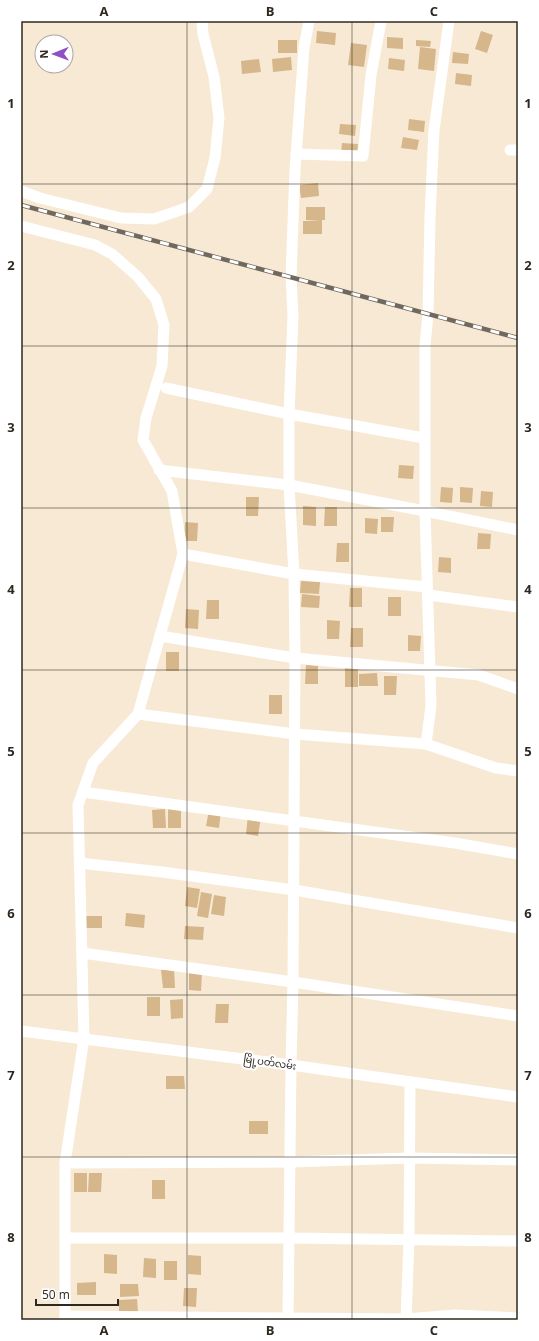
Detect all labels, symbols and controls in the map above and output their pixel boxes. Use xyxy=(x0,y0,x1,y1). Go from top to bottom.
text: A xyxy=(100,2,109,20)
text: B xyxy=(266,2,275,20)
text: C xyxy=(430,2,438,20)
north arrow xyxy=(34,34,74,74)
text: N xyxy=(36,50,51,59)
text: 1 xyxy=(7,94,15,112)
text: 1 xyxy=(524,94,532,112)
text: 2 xyxy=(7,256,15,274)
text: 2 xyxy=(524,256,532,274)
text: 3 xyxy=(7,418,15,436)
text: 3 xyxy=(524,418,532,436)
text: 4 xyxy=(7,580,15,598)
text: 4 xyxy=(524,580,532,598)
text: 5 xyxy=(7,742,15,760)
text: 5 xyxy=(524,742,532,760)
text: 6 xyxy=(7,904,15,922)
text: 6 xyxy=(524,904,532,922)
street label: မြို့ပတ်လမ်း xyxy=(242,1051,297,1075)
text: 7 xyxy=(7,1066,15,1084)
text: 7 xyxy=(524,1066,532,1084)
text: 8 xyxy=(7,1228,15,1246)
text: 8 xyxy=(524,1228,532,1246)
scale bar xyxy=(36,1281,118,1307)
text: 50 m xyxy=(42,1286,70,1303)
text: A xyxy=(100,1321,109,1339)
text: B xyxy=(266,1321,275,1339)
text: C xyxy=(430,1321,438,1339)

